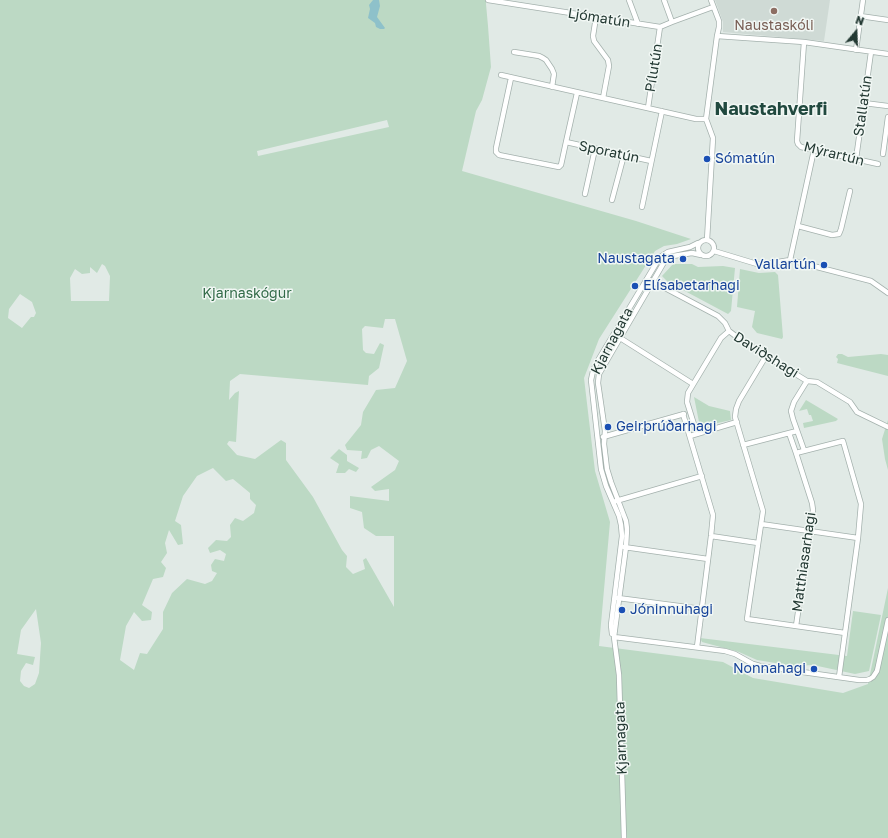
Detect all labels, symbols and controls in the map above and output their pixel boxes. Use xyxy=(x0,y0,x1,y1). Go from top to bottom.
street label: Ljómatún xyxy=(567,5,631,31)
marker: Naustaskóli xyxy=(769,6,779,16)
north arrow xyxy=(836,12,876,52)
text: N xyxy=(854,13,866,28)
place label: Naustaskóli xyxy=(734,18,814,34)
street label: Pílutún xyxy=(642,43,666,93)
street label: Stallatún xyxy=(850,74,876,138)
district label: Naustahverfi xyxy=(714,98,828,120)
street label: Sporatún xyxy=(577,137,641,167)
street label: Mýrartún xyxy=(802,138,866,170)
place label: Sómatún xyxy=(715,151,775,167)
marker: Sómatún xyxy=(702,154,712,164)
place label: Naustagata xyxy=(597,251,675,267)
marker: Naustagata xyxy=(678,254,688,264)
place label: Vallartún xyxy=(754,257,816,273)
marker: Vallartún xyxy=(819,260,829,270)
place label: Elísabetarhagi xyxy=(643,278,740,294)
marker: Elísabetarhagi xyxy=(630,281,640,291)
park label: Kjarnaskógur xyxy=(202,286,292,302)
street label: Kjarnagata xyxy=(587,305,637,377)
street label: Daviðshagi xyxy=(730,328,802,382)
place label: Geirþrúðarhagi xyxy=(616,419,716,435)
marker: Geirþrúðarhagi xyxy=(603,422,613,432)
street label: Matthiasarhagi xyxy=(789,511,819,613)
place label: Jóninnuhagi xyxy=(630,602,713,618)
marker: Jóninnuhagi xyxy=(617,605,627,615)
place label: Nonnahagi xyxy=(733,661,806,677)
marker: Nonnahagi xyxy=(809,664,819,674)
street label: Kjarnagata xyxy=(611,701,631,775)

